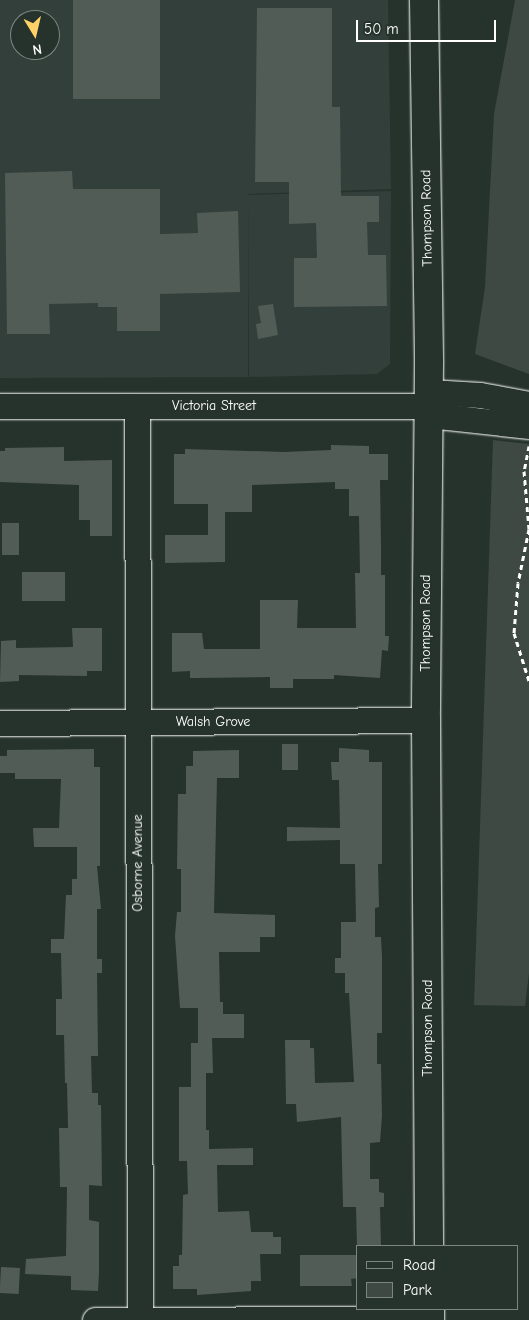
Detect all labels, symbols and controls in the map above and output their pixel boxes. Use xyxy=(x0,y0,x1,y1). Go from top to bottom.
north arrow xyxy=(10,10,60,60)
scale bar xyxy=(359,10,499,42)
text: 50 m xyxy=(364,20,399,38)
text: N xyxy=(31,40,43,58)
street label: Thompson Road xyxy=(418,169,436,267)
street label: Victoria Street xyxy=(172,398,256,414)
street label: Thompson Road xyxy=(418,575,434,671)
street label: Walsh Grove xyxy=(176,714,250,730)
street label: Osborne Avenue xyxy=(130,814,146,912)
street label: Thompson Road xyxy=(420,980,436,1076)
legend xyxy=(356,1245,519,1310)
text: Road xyxy=(403,1256,435,1274)
text: Park xyxy=(403,1281,432,1299)

